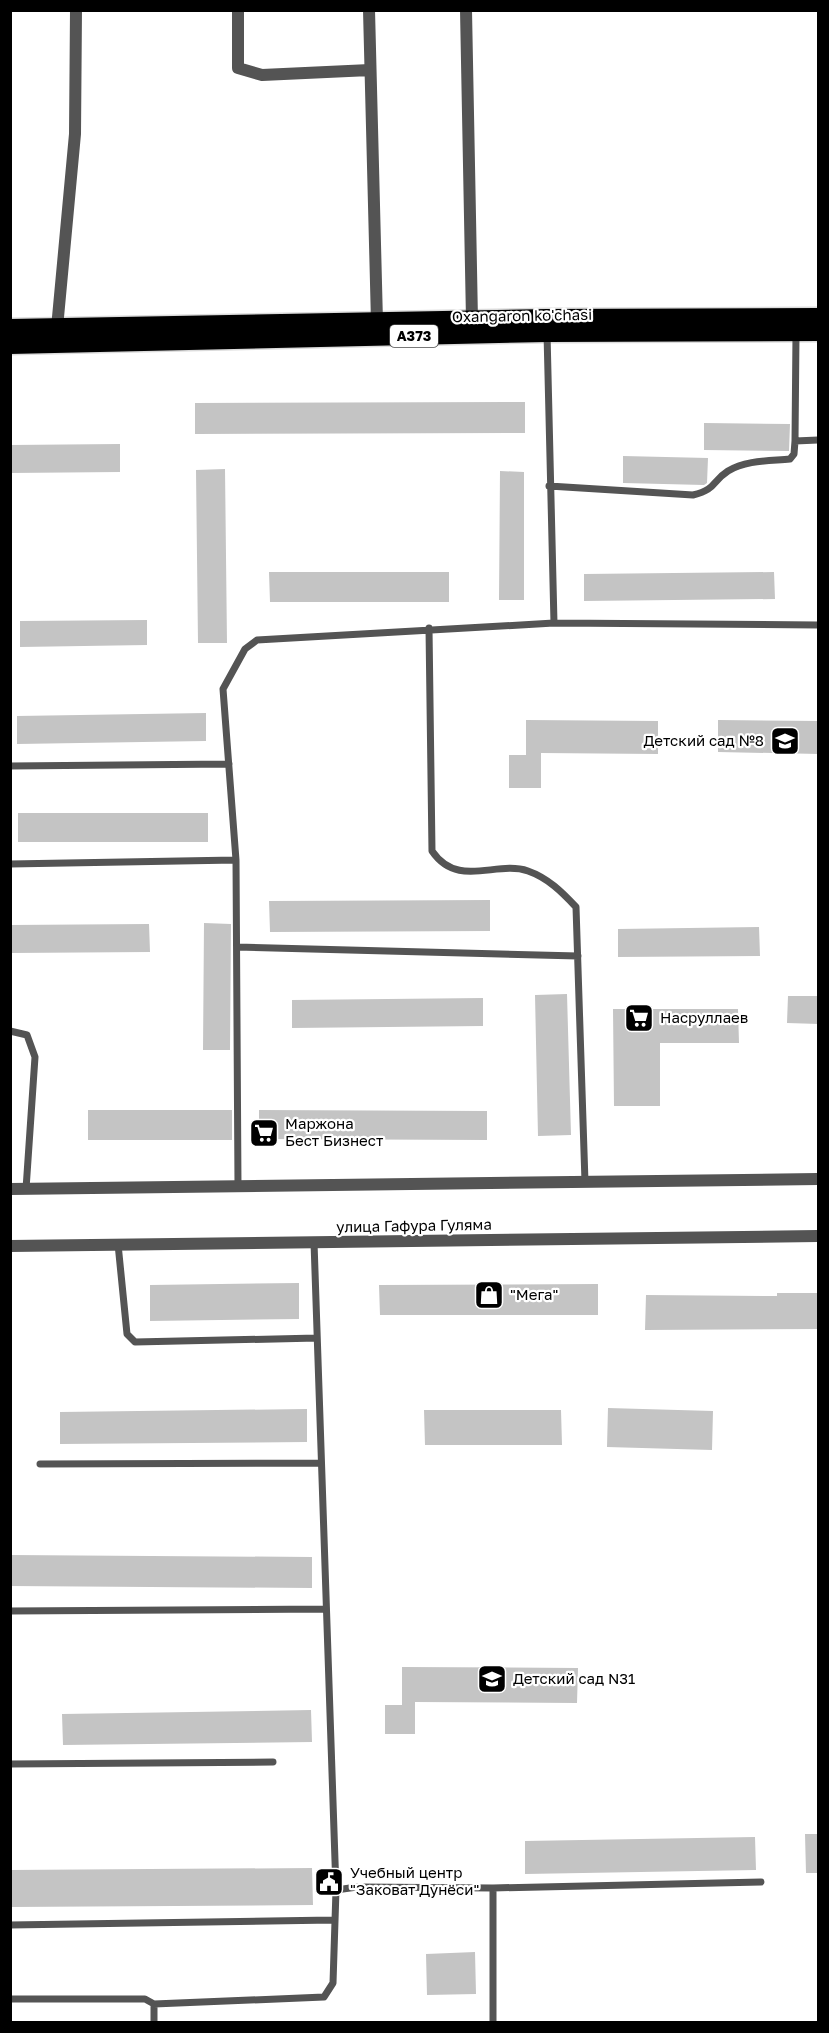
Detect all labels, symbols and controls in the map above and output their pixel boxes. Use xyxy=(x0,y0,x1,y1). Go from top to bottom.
street label: Oxangaron ko'chasi xyxy=(452,305,592,325)
road number: A373 xyxy=(390,325,438,347)
school or university icon: Детский сад №8 xyxy=(769,725,801,757)
place label: Детский сад №8 xyxy=(644,731,764,749)
supermarket icon: Насруллаев xyxy=(623,1002,655,1034)
place label: Насруллаев xyxy=(660,1008,748,1026)
place label: Маржона Бест Бизнест xyxy=(285,1114,384,1149)
supermarket icon: Маржона Бест Бизнест xyxy=(248,1117,280,1149)
street label: улица Гафура Гуляма xyxy=(336,1215,492,1235)
shop icon: "Мега" xyxy=(473,1279,505,1311)
place label: "Мега" xyxy=(510,1285,558,1303)
school or university icon: Детский сад N31 xyxy=(476,1663,508,1695)
place label: Детский сад N31 xyxy=(513,1669,635,1687)
place label: Учебный центр "Заковат Дунёси" xyxy=(350,1863,479,1898)
public building icon: Учебный центр "Заковат Дунёси" xyxy=(313,1866,345,1898)

